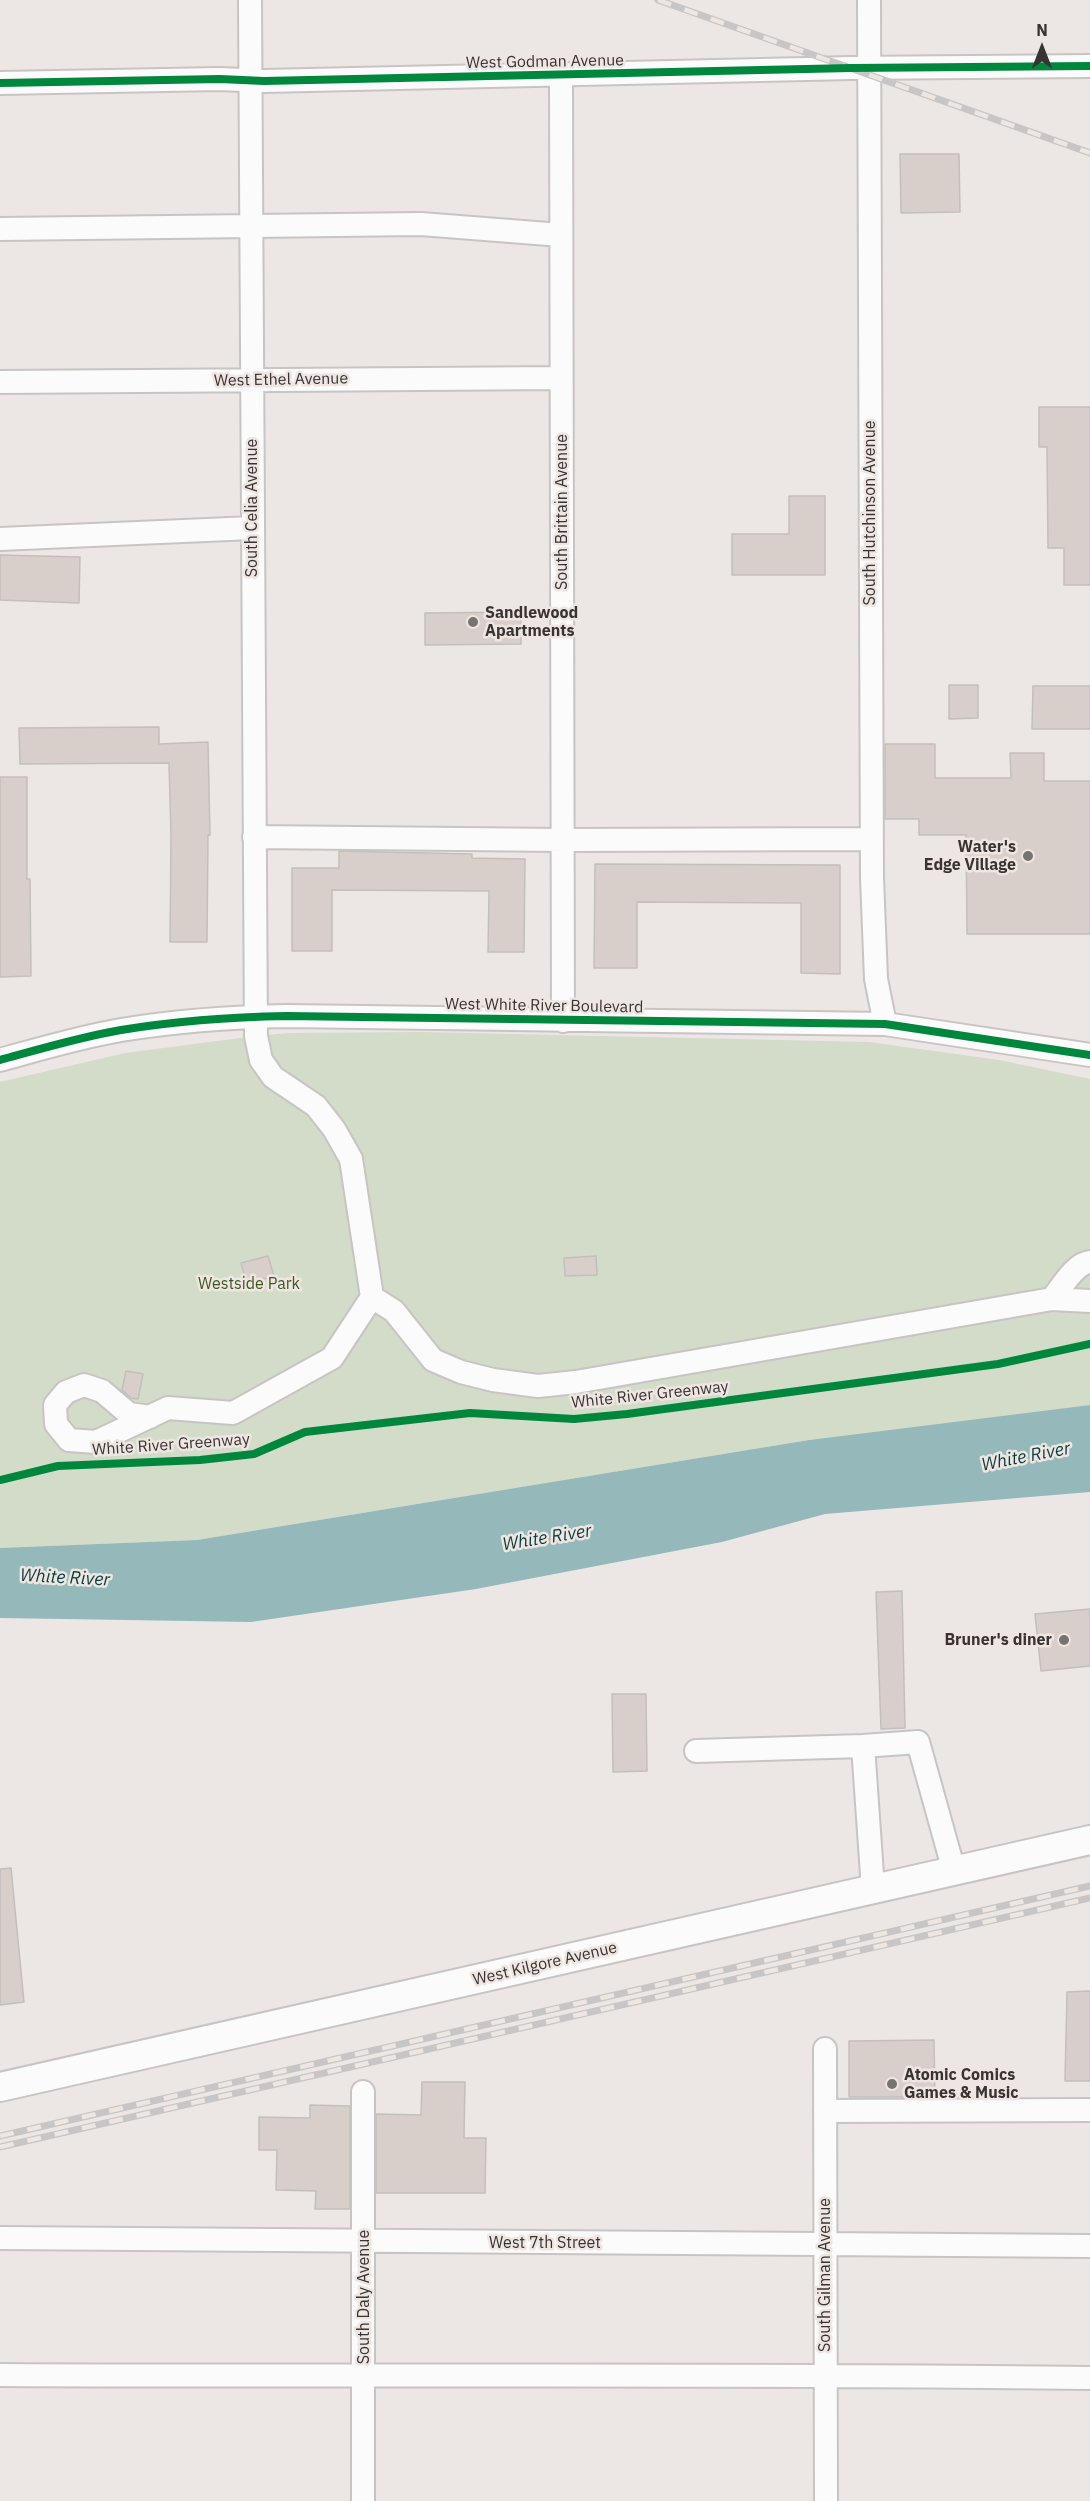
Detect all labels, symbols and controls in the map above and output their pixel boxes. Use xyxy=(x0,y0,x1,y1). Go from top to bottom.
north arrow xyxy=(1012,18,1072,78)
text: N xyxy=(1036,20,1048,40)
street label: West Godman Avenue xyxy=(466,51,624,73)
street label: West Ethel Avenue xyxy=(214,369,348,391)
street label: South Hutchinson Avenue xyxy=(860,420,880,606)
street label: South Brittain Avenue xyxy=(552,434,572,590)
street label: South Celia Avenue xyxy=(242,439,262,577)
place label: Sandlewood Apartments xyxy=(485,603,578,641)
marker: Sandlewood Apartments xyxy=(466,615,480,629)
place label: Water's Edge Village xyxy=(924,837,1016,875)
marker: Water's Edge Village xyxy=(1021,849,1035,863)
street label: West White River Boulevard xyxy=(445,995,643,1017)
park label: Westside Park xyxy=(198,1274,300,1294)
street label: White River Greenway xyxy=(570,1377,730,1413)
street label: White River Greenway xyxy=(92,1430,250,1460)
water label: White River xyxy=(980,1438,1072,1476)
water label: White River xyxy=(501,1520,593,1556)
water label: White River xyxy=(20,1565,110,1591)
place label: Bruner's diner xyxy=(944,1630,1052,1650)
marker: Bruner's diner xyxy=(1057,1633,1071,1647)
street label: West Kilgore Avenue xyxy=(471,1938,619,1990)
place label: Atomic Comics Games & Music xyxy=(904,2065,1019,2103)
marker: Atomic Comics Games & Music xyxy=(885,2077,899,2091)
street label: South Gilman Avenue xyxy=(815,2198,835,2352)
street label: South Daly Avenue xyxy=(354,2230,374,2364)
street label: West 7th Street xyxy=(489,2233,601,2253)

